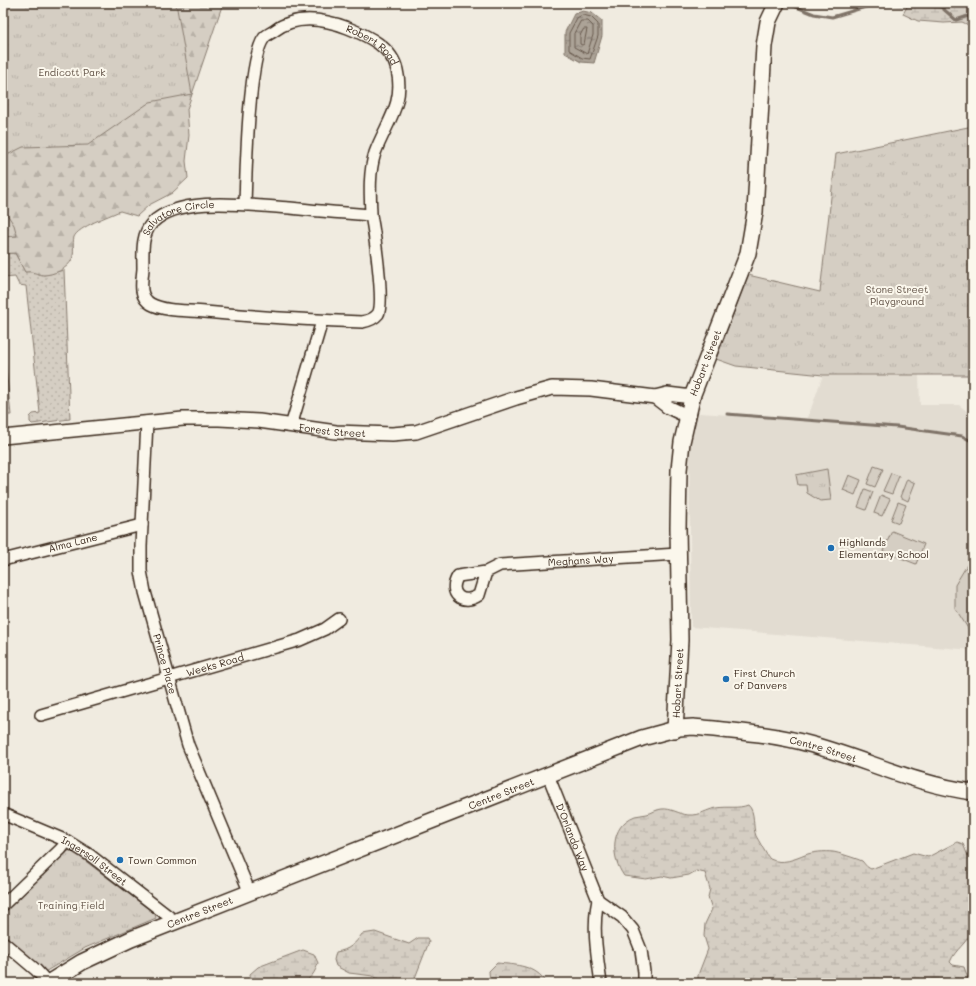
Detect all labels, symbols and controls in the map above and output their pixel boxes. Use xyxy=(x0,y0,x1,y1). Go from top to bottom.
street label: Robert Road xyxy=(344,21,402,67)
park label: Endicott Park xyxy=(38,65,106,79)
street label: Salvatore Circle xyxy=(139,197,215,237)
park label: Stone Street Playground xyxy=(866,282,928,308)
street label: Hobart Street xyxy=(686,328,724,398)
street label: Forest Street xyxy=(298,420,366,440)
street label: Alma Lane xyxy=(47,530,99,555)
place label: Highlands Elementary School xyxy=(839,535,929,561)
marker: Highlands Elementary School xyxy=(826,543,836,553)
street label: Meghans Way xyxy=(547,551,614,569)
street label: Prince Place xyxy=(150,632,180,695)
street label: Hobart Street xyxy=(669,648,687,719)
street label: Weeks Road xyxy=(184,650,245,680)
place label: First Church of Danvers xyxy=(734,666,795,692)
marker: First Church of Danvers xyxy=(721,674,731,684)
street label: Centre Street xyxy=(788,732,859,766)
street label: Centre Street xyxy=(466,774,536,813)
street label: D'Orlando Way xyxy=(553,801,593,873)
street label: Ingersoll Street xyxy=(59,832,130,889)
place label: Town Common xyxy=(128,853,196,867)
marker: Town Common xyxy=(115,855,125,865)
street label: Centre Street xyxy=(165,893,235,931)
park label: Training Field xyxy=(38,898,104,912)

